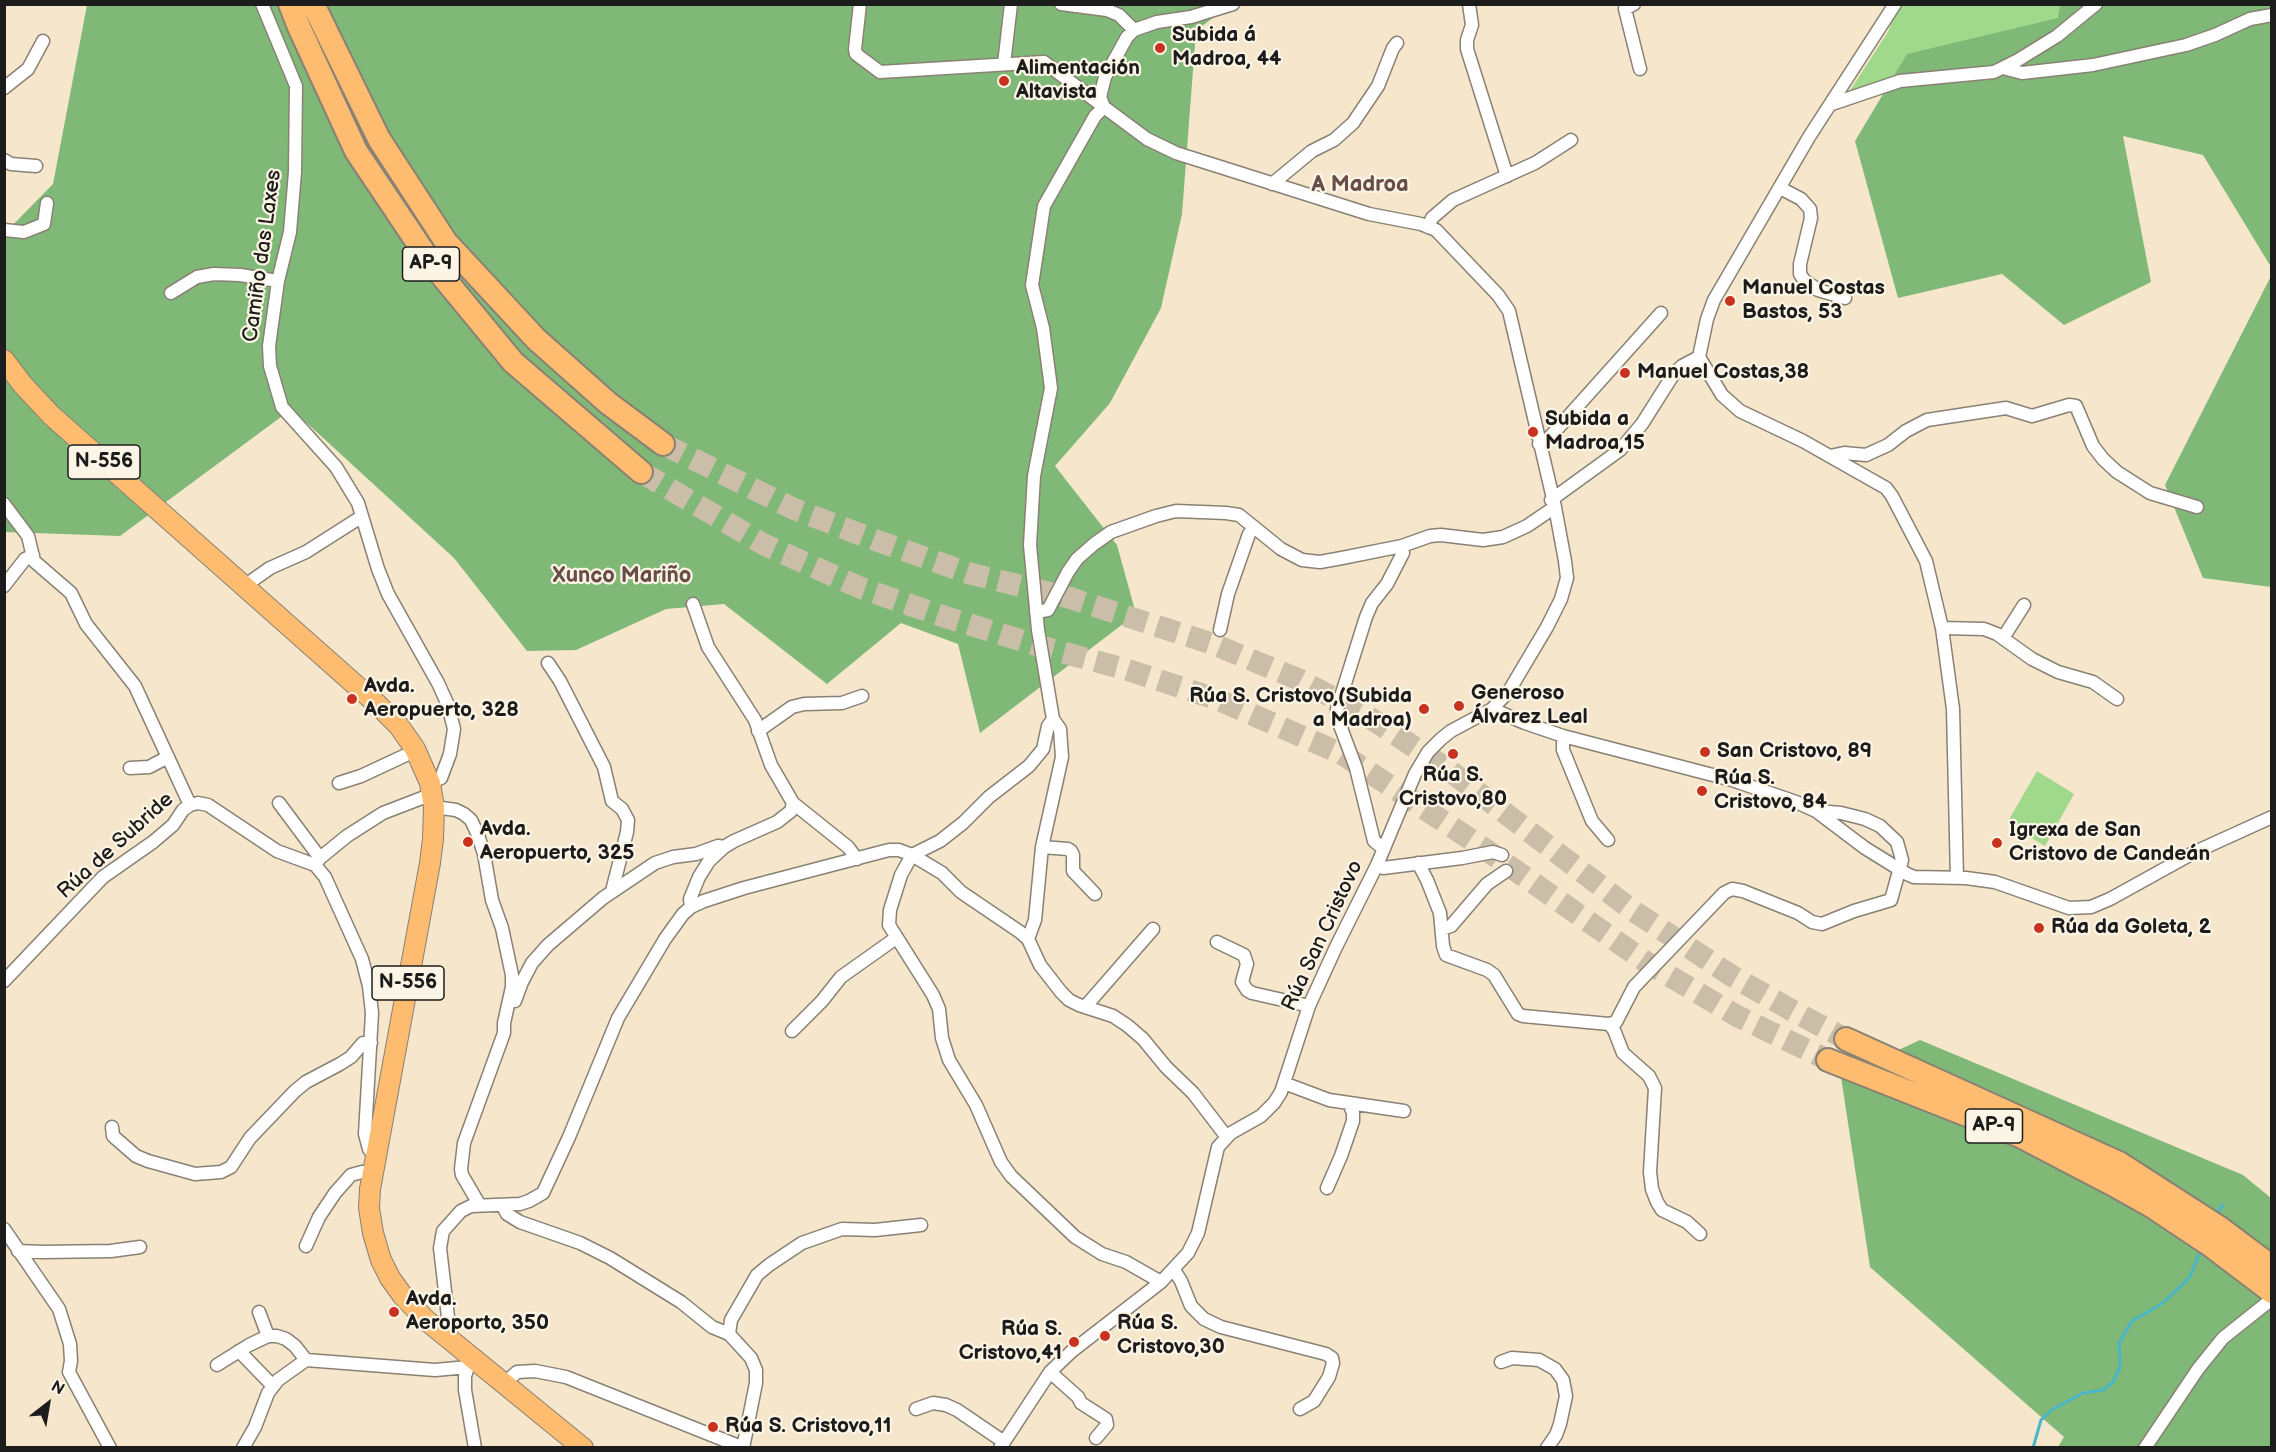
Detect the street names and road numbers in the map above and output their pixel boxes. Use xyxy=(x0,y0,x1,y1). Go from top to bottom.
street label: Camiño das Laxes xyxy=(238,168,288,344)
road number: AP-9 xyxy=(402,247,460,281)
road number: N-556 xyxy=(68,445,140,479)
street label: Rúa de Subride xyxy=(53,787,179,905)
street label: Rúa San Cristovo xyxy=(1277,857,1369,1015)
road number: N-556 xyxy=(372,966,444,1000)
road number: AP-9 xyxy=(1966,1109,2022,1143)

